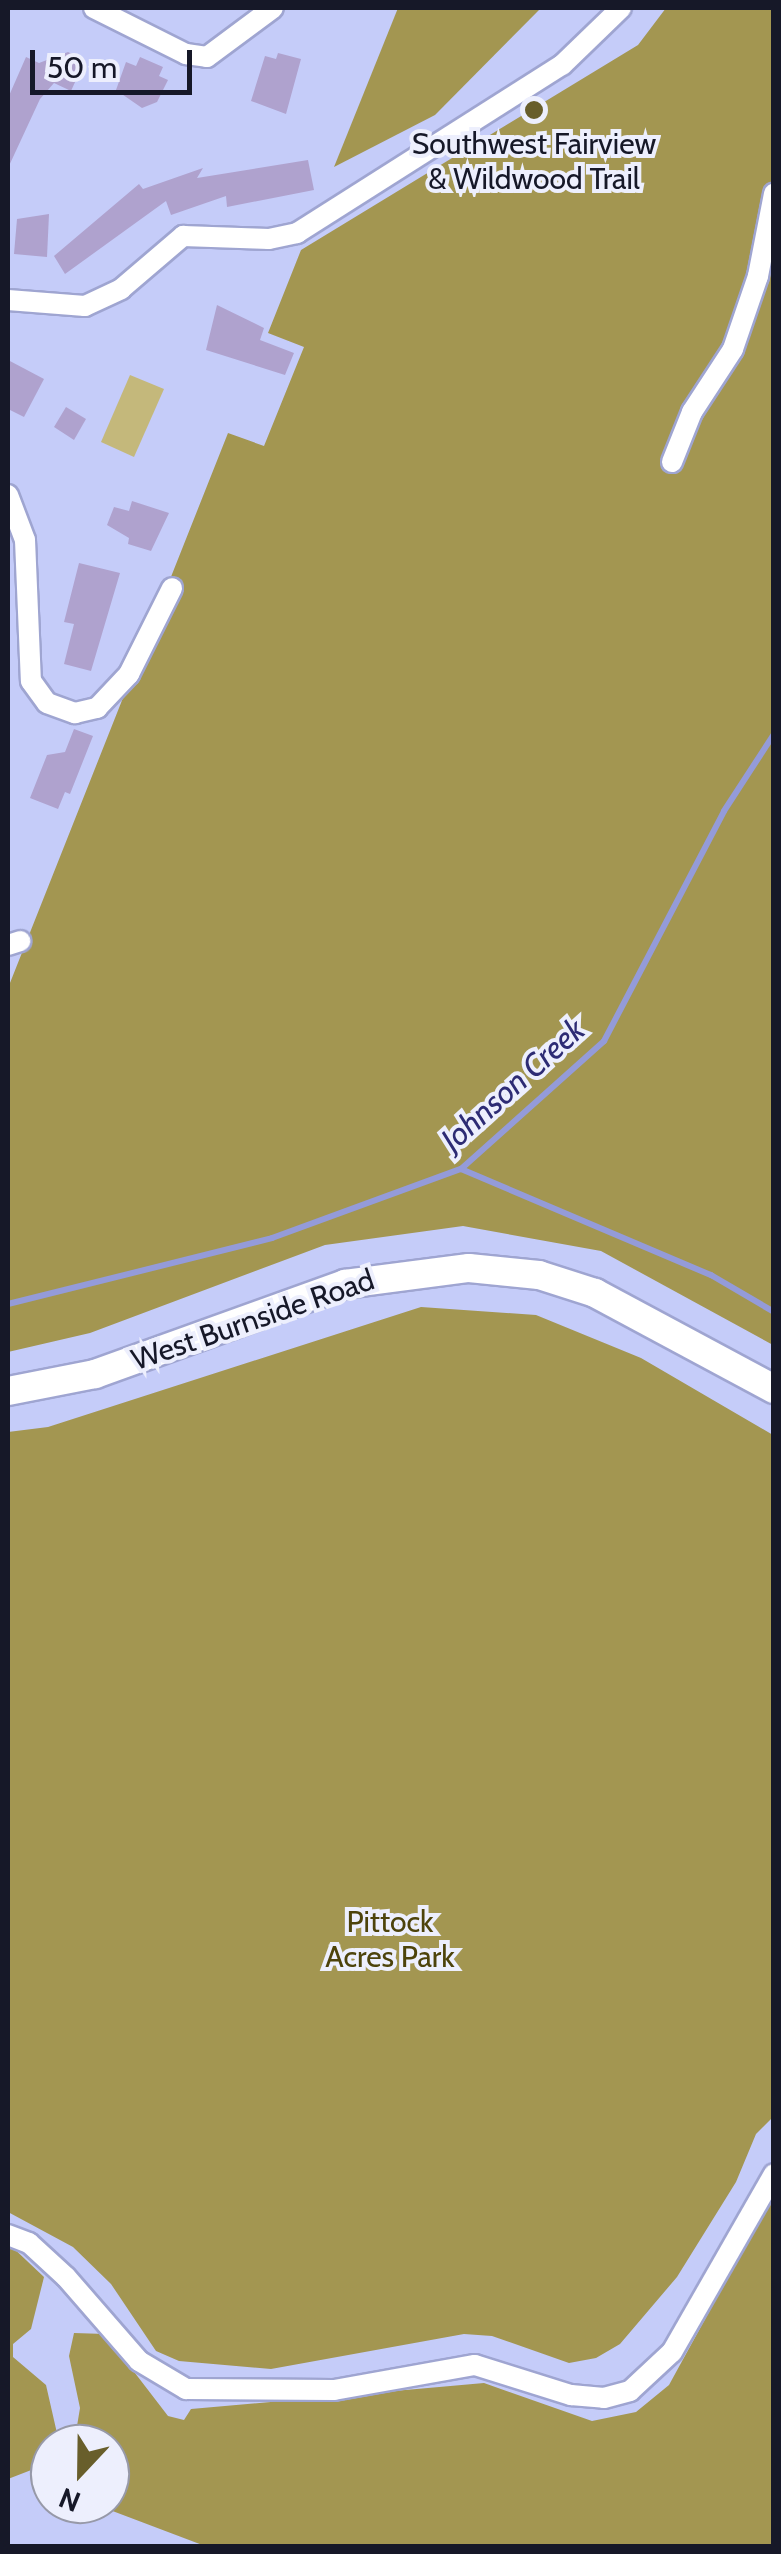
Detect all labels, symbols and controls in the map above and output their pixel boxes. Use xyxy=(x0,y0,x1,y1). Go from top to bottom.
scale bar xyxy=(35,30,198,92)
text: 50 m xyxy=(47,49,117,86)
marker: Southwest Fairview & Wildwood Trail xyxy=(523,99,545,121)
place label: Southwest Fairview & Wildwood Trail xyxy=(412,126,656,196)
water label: Johnson Creek xyxy=(433,1011,593,1159)
street label: West Burnside Road xyxy=(127,1262,379,1378)
park label: Pittock Acres Park xyxy=(325,1904,455,1974)
north arrow xyxy=(30,2424,130,2524)
text: N xyxy=(54,2480,85,2519)

